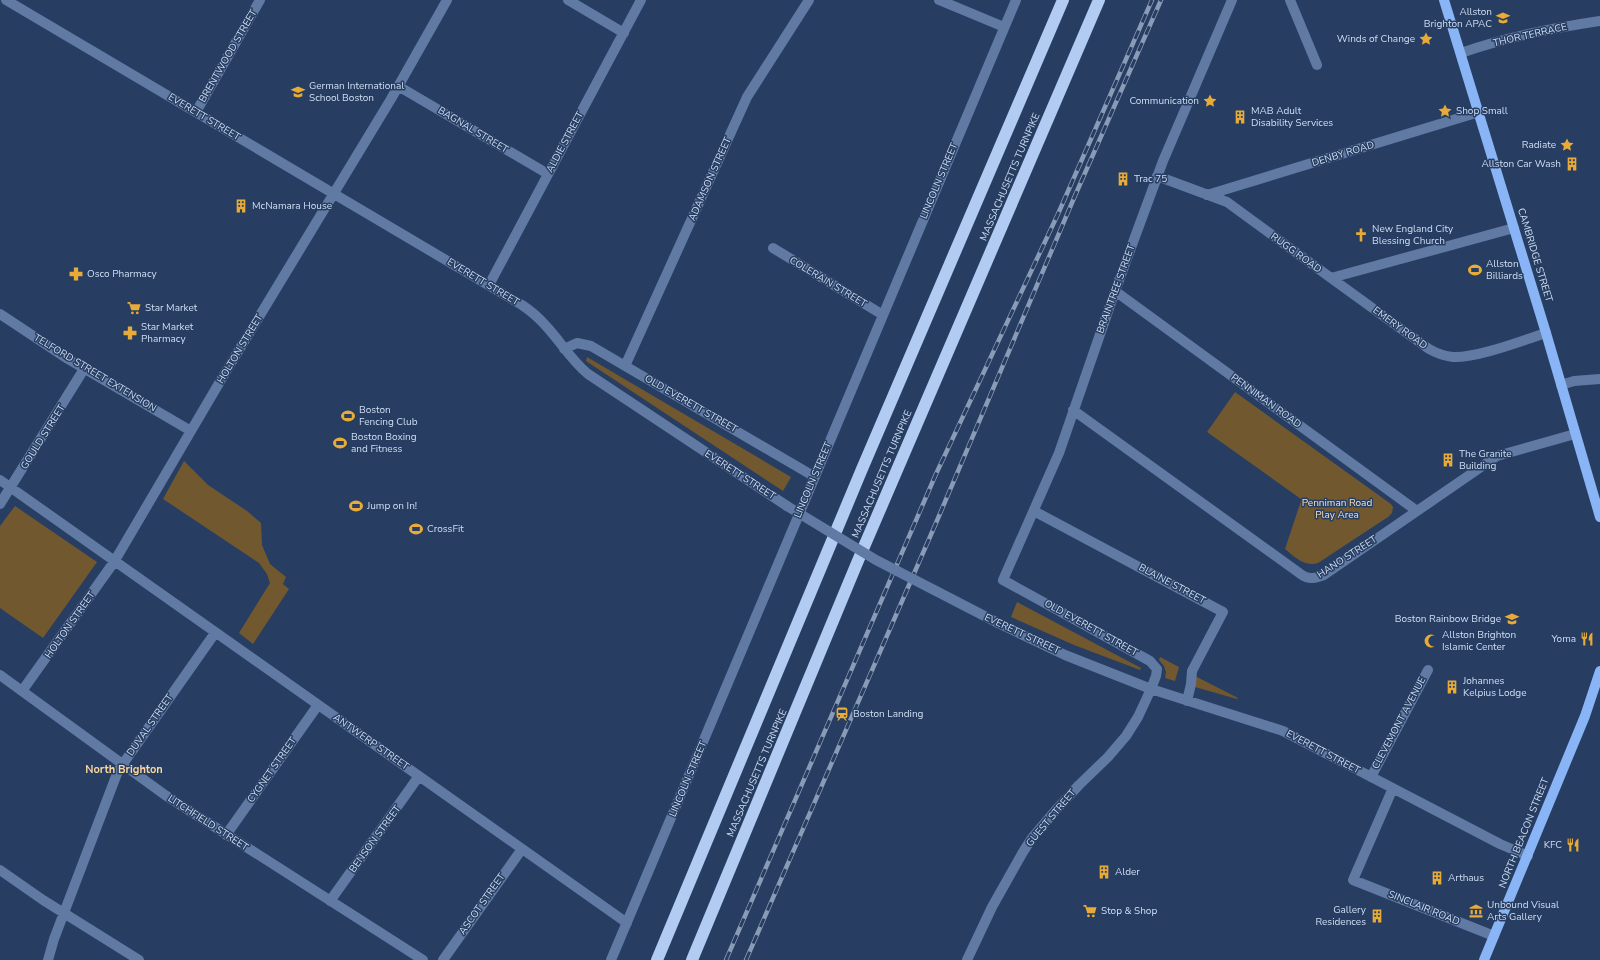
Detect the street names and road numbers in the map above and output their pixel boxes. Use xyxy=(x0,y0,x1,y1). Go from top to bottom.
street label: BRENTWOOD STREET xyxy=(196,7,260,105)
street label: THOR TERRACE xyxy=(1492,20,1568,50)
street label: EVERETT STREET xyxy=(165,90,243,144)
street label: BAGNAL STREET xyxy=(435,103,511,157)
street label: ALDIE STREET xyxy=(543,109,587,175)
street label: MASSACHUSETTS TURNPIKE xyxy=(977,111,1043,243)
street label: ADAMSON STREET xyxy=(685,135,735,223)
street label: DENBY ROAD xyxy=(1310,138,1376,170)
street label: LINCOLN STREET xyxy=(917,141,961,221)
street label: CAMBRIDGE STREET xyxy=(1514,206,1556,304)
street label: RUGG ROAD xyxy=(1268,230,1324,276)
street label: BRAINTREE STREET xyxy=(1093,243,1139,335)
street label: COLERAIN STREET xyxy=(787,253,869,311)
street label: EVERETT STREET xyxy=(444,255,522,309)
street label: EMERY ROAD xyxy=(1370,303,1430,353)
street label: HOLTON STREET xyxy=(214,312,266,386)
street label: TELFORD STREET EXTENSION xyxy=(31,331,159,415)
street label: PENNIMAN ROAD xyxy=(1228,371,1304,431)
street label: OLD EVERETT STREET xyxy=(642,372,740,436)
street label: GOULD STREET xyxy=(17,402,69,472)
street label: MASSACHUSETTS TURNPIKE xyxy=(849,408,915,540)
street label: LINCOLN STREET xyxy=(791,440,835,520)
street label: EVERETT STREET xyxy=(702,447,778,503)
street label: HANO STREET xyxy=(1314,532,1380,582)
street label: BLAINE STREET xyxy=(1136,560,1208,608)
street label: HOLTON STREET xyxy=(42,589,98,661)
street label: OLD EVERETT STREET xyxy=(1042,596,1140,660)
street label: EVERETT STREET xyxy=(982,610,1062,658)
street label: CLEVEMONT AVENUE xyxy=(1369,674,1429,772)
street label: DUVAL STREET xyxy=(123,691,177,759)
street label: MASSACHUSETTS TURNPIKE xyxy=(724,707,790,839)
street label: ANTWERP STREET xyxy=(330,711,412,773)
street label: EVERETT STREET xyxy=(1284,727,1362,777)
street label: CYGNET STREET xyxy=(244,734,300,806)
street label: LINCOLN STREET xyxy=(666,739,710,819)
street label: NORTH BEACON STREET xyxy=(1495,776,1553,890)
street label: GUEST STREET xyxy=(1023,786,1079,850)
street label: LITCHFIELD STREET xyxy=(165,792,251,854)
street label: BENSON STREET xyxy=(346,803,404,875)
street label: ASCOT STREET xyxy=(456,871,508,937)
street label: SINCLAIR ROAD xyxy=(1386,887,1462,929)

